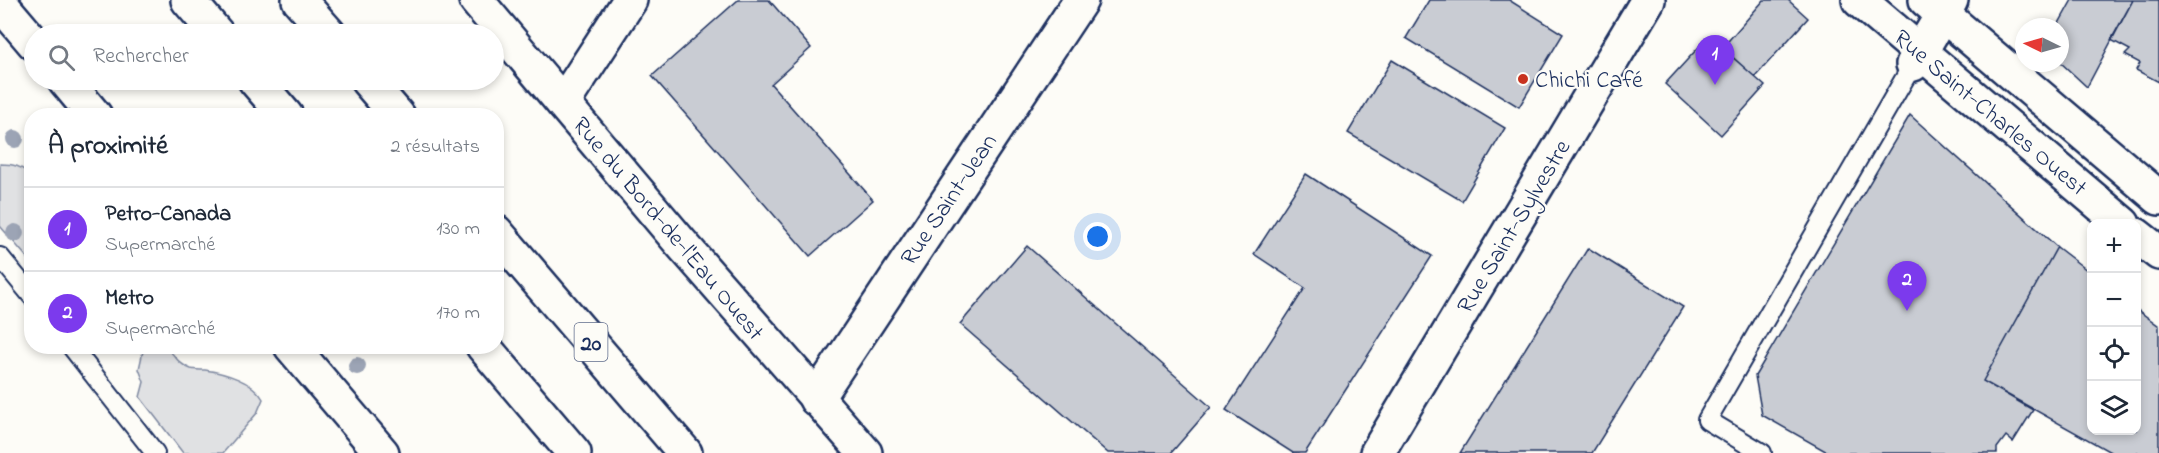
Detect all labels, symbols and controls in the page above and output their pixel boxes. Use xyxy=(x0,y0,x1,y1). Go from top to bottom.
north arrow xyxy=(2015,18,2069,72)
street label: Rue Saint-Charles Ouest xyxy=(1885,22,2094,206)
search box xyxy=(24,24,504,90)
pin: 1 xyxy=(1696,36,1734,85)
icon: search xyxy=(45,41,78,74)
text: Rechercher xyxy=(93,41,189,73)
place label: Chichi Café xyxy=(1535,64,1643,99)
marker: Chichi Café xyxy=(1516,72,1530,86)
street label: Rue du Bord-de-l'Eau Ouest xyxy=(563,110,771,349)
street label: Rue Saint-Jean xyxy=(893,127,1007,273)
text: À proximité xyxy=(48,128,168,166)
text: 2 résultats xyxy=(391,133,480,162)
street label: Rue Saint-Sylvestre xyxy=(1449,134,1582,321)
text: Petro-Canada xyxy=(105,199,231,231)
text: 1 xyxy=(64,215,71,244)
text: 130 m xyxy=(436,215,480,244)
map controls xyxy=(2087,219,2141,435)
button: + xyxy=(2087,219,2141,273)
your location xyxy=(1083,222,1112,251)
text: Supermarché xyxy=(105,231,215,260)
pin: 2 xyxy=(1888,262,1926,311)
button: − xyxy=(2087,273,2141,327)
text: Metro xyxy=(105,283,154,315)
text: 2 xyxy=(63,299,72,328)
text: 170 m xyxy=(436,299,480,328)
text: Supermarché xyxy=(105,315,215,344)
road number: 20 xyxy=(574,323,608,361)
button: locate xyxy=(2087,327,2141,381)
button: layers xyxy=(2087,381,2141,435)

